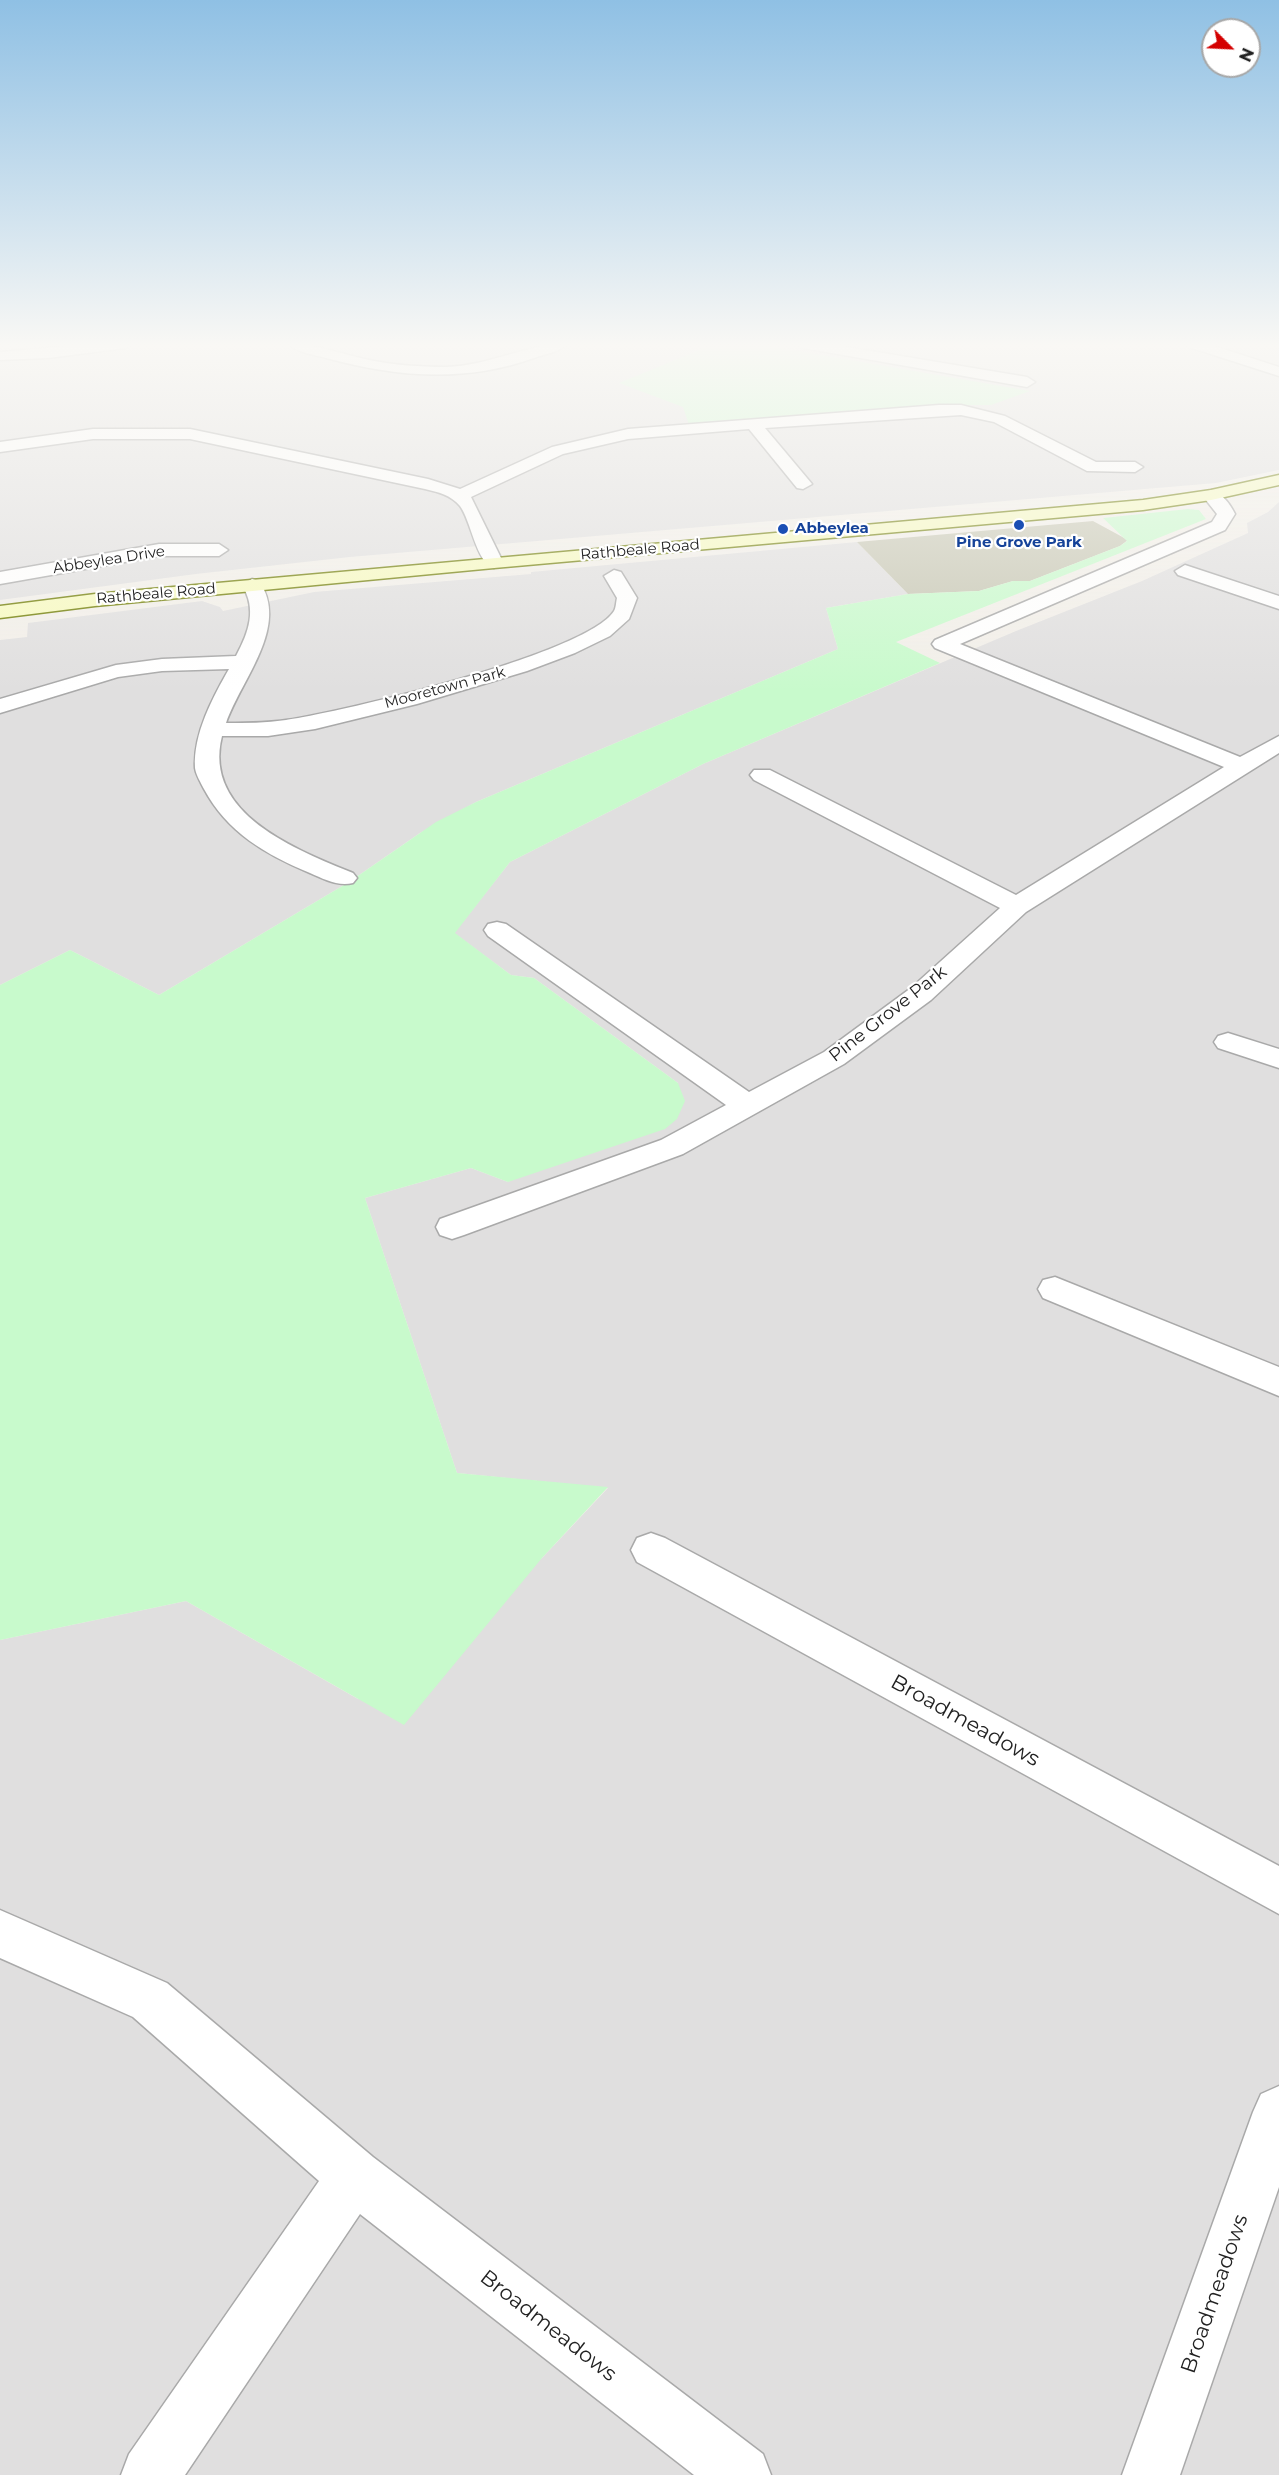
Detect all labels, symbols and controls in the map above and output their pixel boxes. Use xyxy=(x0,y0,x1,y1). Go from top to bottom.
north arrow xyxy=(1201,18,1261,78)
text: N xyxy=(1235,45,1257,64)
marker: Pine Grove Park xyxy=(1012,518,1026,532)
place label: Abbeylea xyxy=(795,520,869,538)
marker: Abbeylea xyxy=(776,522,790,536)
place label: Pine Grove Park xyxy=(956,534,1082,552)
street label: Rathbeale Road xyxy=(579,536,701,564)
street label: Abbeylea Drive xyxy=(52,542,166,578)
street label: Rathbeale Road xyxy=(95,580,217,608)
street label: Mooretown Park xyxy=(383,663,507,713)
street label: Pine Grove Park xyxy=(825,961,951,1067)
street label: Broadmeadows xyxy=(886,1670,1044,1772)
street label: Broadmeadows xyxy=(1176,2211,1254,2377)
street label: Broadmeadows xyxy=(475,2265,621,2387)

